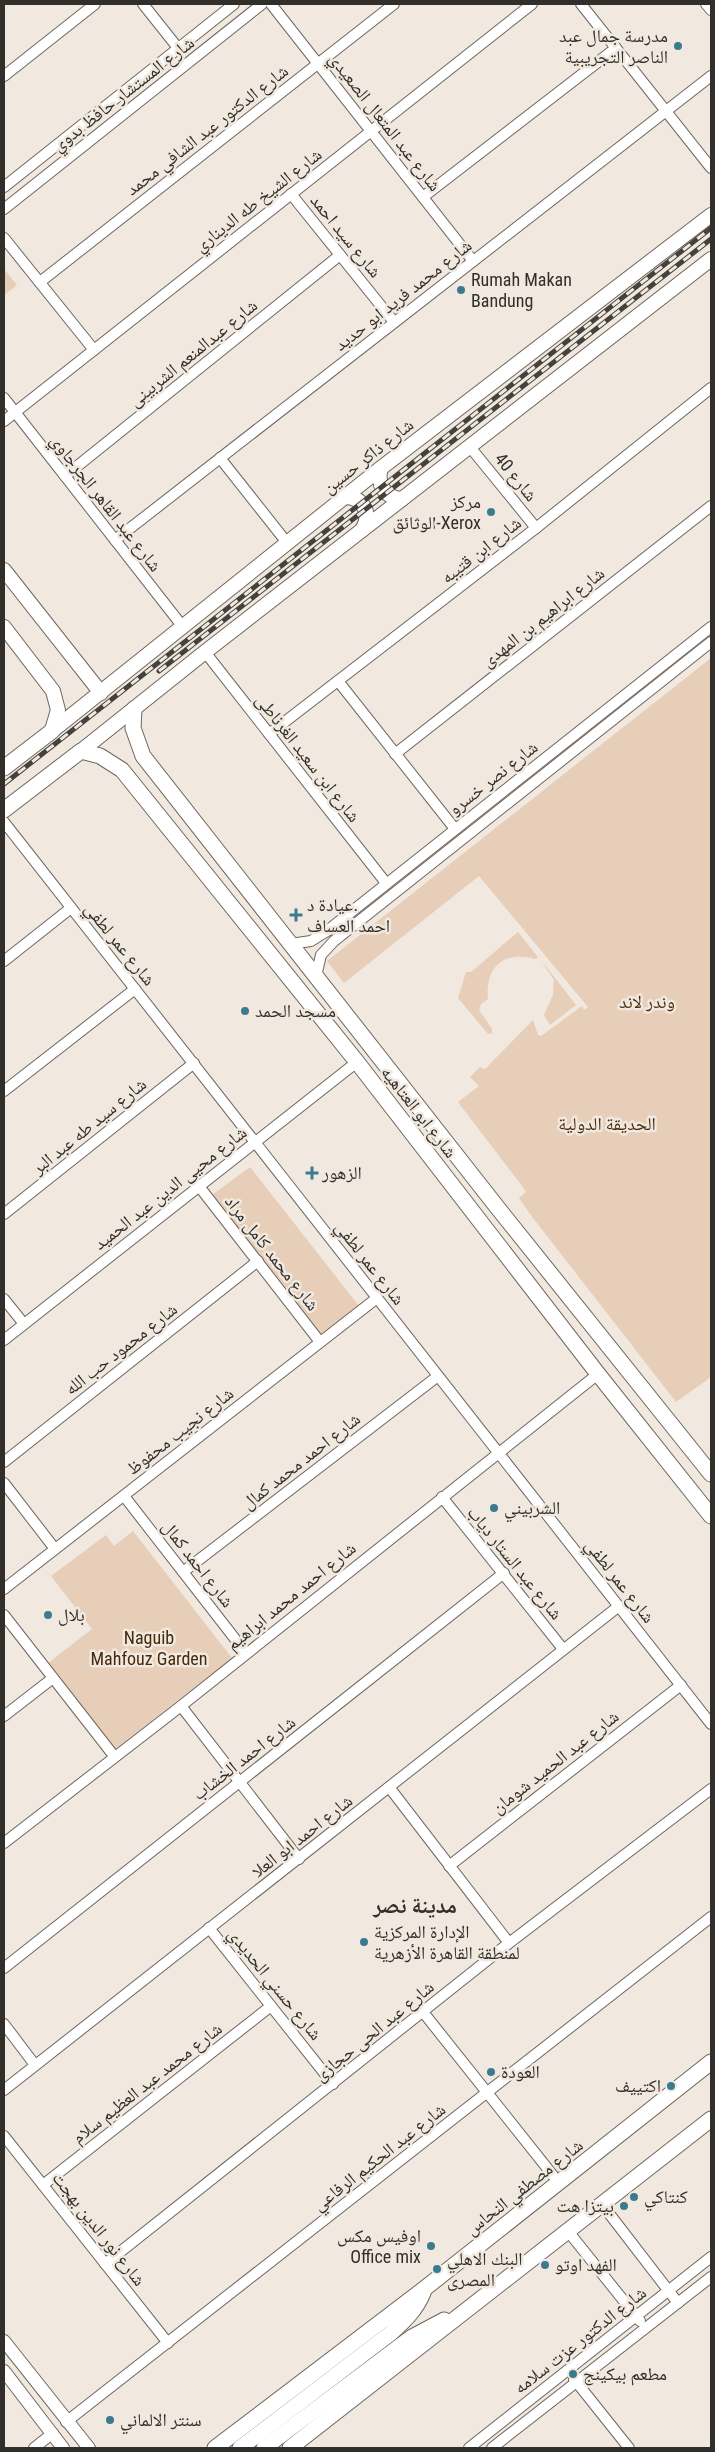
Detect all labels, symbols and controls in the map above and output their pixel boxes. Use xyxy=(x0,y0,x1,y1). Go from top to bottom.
place label: مدرسة جمال عبد الناصر التجريبية xyxy=(559,25,668,68)
street label: شارع المستشار حافظ بدوي xyxy=(47,32,201,159)
marker: مدرسة جمال عبد الناصر التجريبية xyxy=(672,40,684,52)
street label: شارع عبد المتعال الصعيدي xyxy=(321,48,446,198)
street label: شارع الدكتور عبد الشافي محمد xyxy=(121,60,295,203)
street label: شارع الشيخ طه الديناري xyxy=(190,143,328,259)
street label: شارع سيد احمد xyxy=(306,190,386,282)
street label: شارع محمد فريد ابو حديد xyxy=(330,234,476,356)
place label: Rumah Makan Bandung xyxy=(471,269,572,311)
marker: Rumah Makan Bandung xyxy=(455,284,467,296)
street label: شارع عبدالمنعم الشربينى xyxy=(124,294,263,413)
street label: شارع ذاكر حسين xyxy=(318,414,418,498)
street label: شارع عبد القاهر الجرجاوي xyxy=(43,430,167,578)
street label: شارع 40 xyxy=(490,448,542,506)
place label: مركز الوثائق-Xerox xyxy=(393,491,481,534)
marker: مركز الوثائق-Xerox xyxy=(485,506,497,518)
street label: شارع ابن قتيبه xyxy=(436,512,526,588)
street label: شارع ابراهيم بن المهدى xyxy=(477,562,610,673)
street label: شارع ابن سعيد الغرناطى xyxy=(251,689,365,827)
street label: شارع نصر خسرو xyxy=(444,736,542,820)
place label: عيادة د. احمد العساف xyxy=(307,894,390,936)
street label: شارع عمر لطفي xyxy=(77,898,160,992)
marker: عيادة د. احمد العساف xyxy=(289,908,303,922)
park label: وندر لاند xyxy=(619,991,675,1012)
place label: مسجد الحمد xyxy=(255,1000,336,1021)
marker: مسجد الحمد xyxy=(239,1005,251,1017)
street label: شارع ابو العتاهيه xyxy=(376,1062,462,1162)
street label: شارع سيد طه عبد البر xyxy=(26,1073,151,1180)
park label: الحديقة الدولية xyxy=(558,1113,656,1134)
street label: شارع محيى الدين عبد الحميد xyxy=(89,1121,251,1255)
place label: الزهور xyxy=(321,1162,362,1183)
marker: الزهور xyxy=(306,1167,318,1179)
street label: شارع محمد كامل مراد xyxy=(220,1191,324,1315)
street label: شارع عمر لطفي xyxy=(328,1217,410,1312)
street label: شارع محمود حب الله xyxy=(60,1298,182,1400)
street label: شارع نجيب محفوظ xyxy=(122,1382,238,1480)
street label: شارع احمد محمد كمال xyxy=(237,1408,365,1514)
place label: الشربيني xyxy=(504,1497,560,1523)
street label: شارع عبد الستار دياب xyxy=(463,1502,567,1624)
marker: الشربيني xyxy=(488,1502,500,1514)
street label: شارع احمد كمال xyxy=(157,1516,239,1612)
street label: شارع عمر لطفي xyxy=(578,1535,660,1630)
street label: شارع احمد محمد ابراهيم xyxy=(222,1537,361,1656)
place label: بلال xyxy=(58,1604,85,1626)
marker: بلال xyxy=(42,1609,54,1621)
park label: Naguib Mahfouz Garden xyxy=(90,1627,208,1669)
street label: شارع عبد الحميد شومان xyxy=(487,1705,623,1819)
street label: شارع احمد الخشاب xyxy=(188,1711,300,1805)
street label: شارع احمد ابو العلا xyxy=(247,1790,357,1882)
district label: مدينة نصر xyxy=(372,1893,457,1918)
place label: الإدارة المركزية لمنطقة القاهرة الأزهرية xyxy=(374,1921,520,1963)
street label: شارع حسني الحديدي xyxy=(220,1923,327,2047)
marker: الإدارة المركزية لمنطقة القاهرة الأزهرية xyxy=(358,1936,370,1948)
street label: شارع عبد الحى حجازى xyxy=(310,1976,438,2086)
street label: شارع محمد عبد العظيم سلام xyxy=(68,2018,227,2149)
place label: العودة xyxy=(501,2061,540,2082)
marker: العودة xyxy=(485,2066,497,2078)
place label: اكتييف xyxy=(615,2075,661,2096)
marker: اكتييف xyxy=(665,2080,677,2092)
street label: شارع عبد الحكيم الرفاعي xyxy=(308,2098,452,2219)
street label: شارع مصطفي النحاس xyxy=(461,2134,590,2243)
street label: شارع نور الدين بهجت xyxy=(48,2168,150,2290)
place label: كنتاكي xyxy=(644,2186,688,2212)
marker: كنتاكي xyxy=(628,2191,640,2203)
place label: بيتزا هت xyxy=(557,2195,614,2217)
marker: بيتزا هت xyxy=(618,2200,630,2212)
place label: اوفيس مكس Office mix xyxy=(337,2225,421,2267)
marker: اوفيس مكس Office mix xyxy=(425,2240,437,2252)
place label: البنك الاهلي المصرى xyxy=(447,2248,523,2291)
place label: الفهد اوتو xyxy=(555,2254,617,2275)
marker: الفهد اوتو xyxy=(539,2259,551,2271)
marker: البنك الاهلي المصرى xyxy=(431,2263,443,2275)
street label: شارع الدكتور عزت سلامه xyxy=(509,2281,651,2399)
place label: مطعم بيكينج xyxy=(583,2363,667,2386)
marker: مطعم بيكينج xyxy=(567,2368,579,2380)
place label: سنتر الالماني xyxy=(120,2409,202,2435)
marker: سنتر الالماني xyxy=(104,2414,116,2426)

